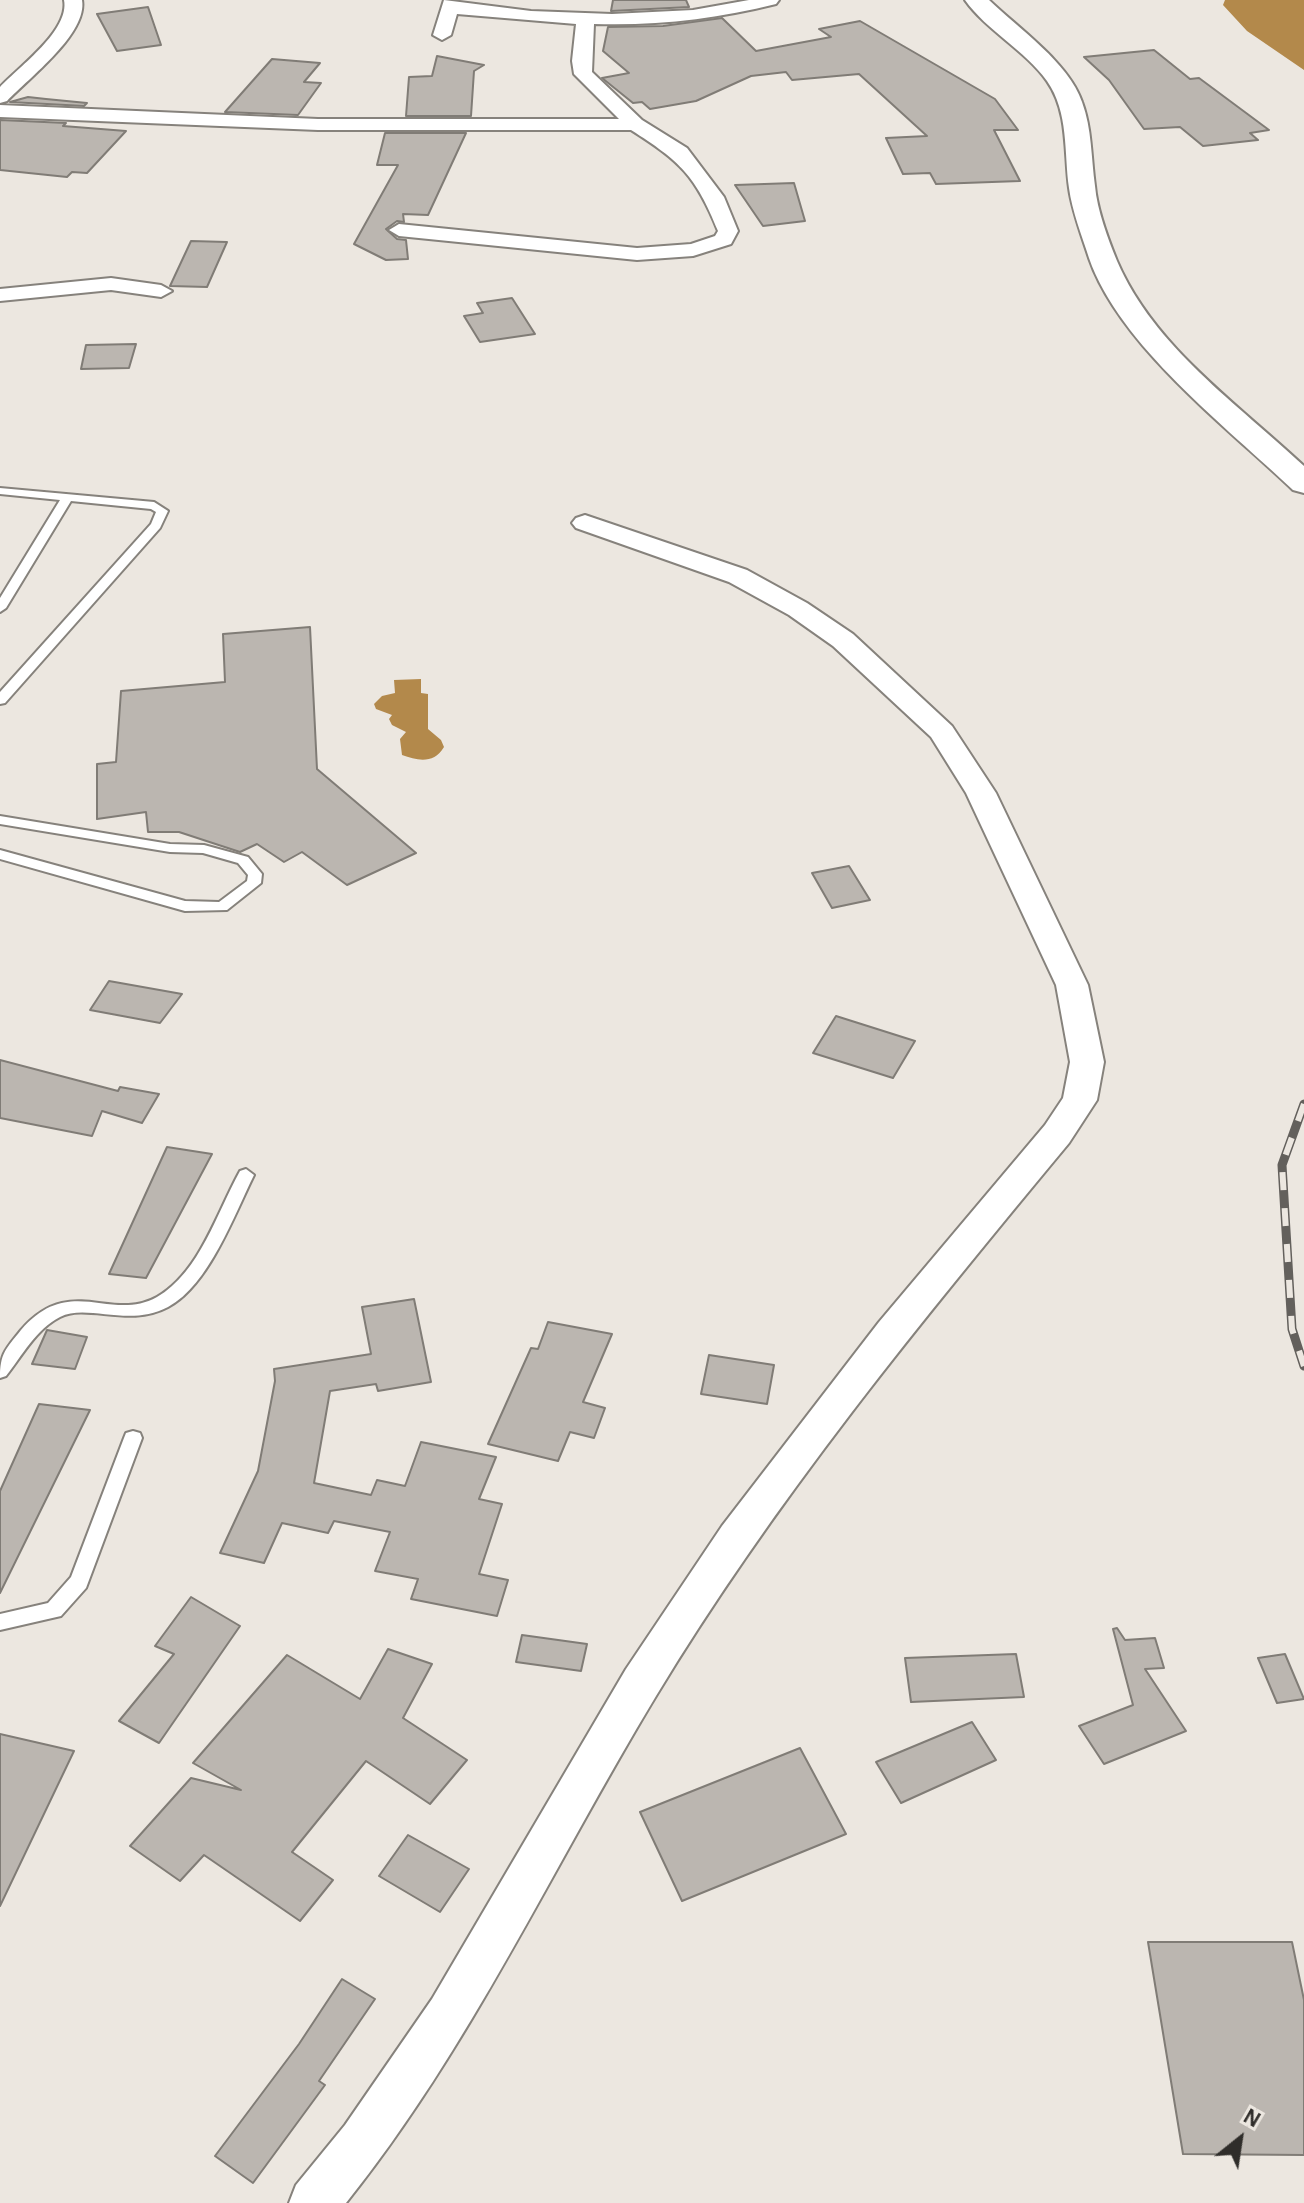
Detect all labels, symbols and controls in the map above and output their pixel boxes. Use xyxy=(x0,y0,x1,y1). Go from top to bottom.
north arrow xyxy=(1200,2099,1280,2179)
text: N xyxy=(1240,2105,1264,2132)

